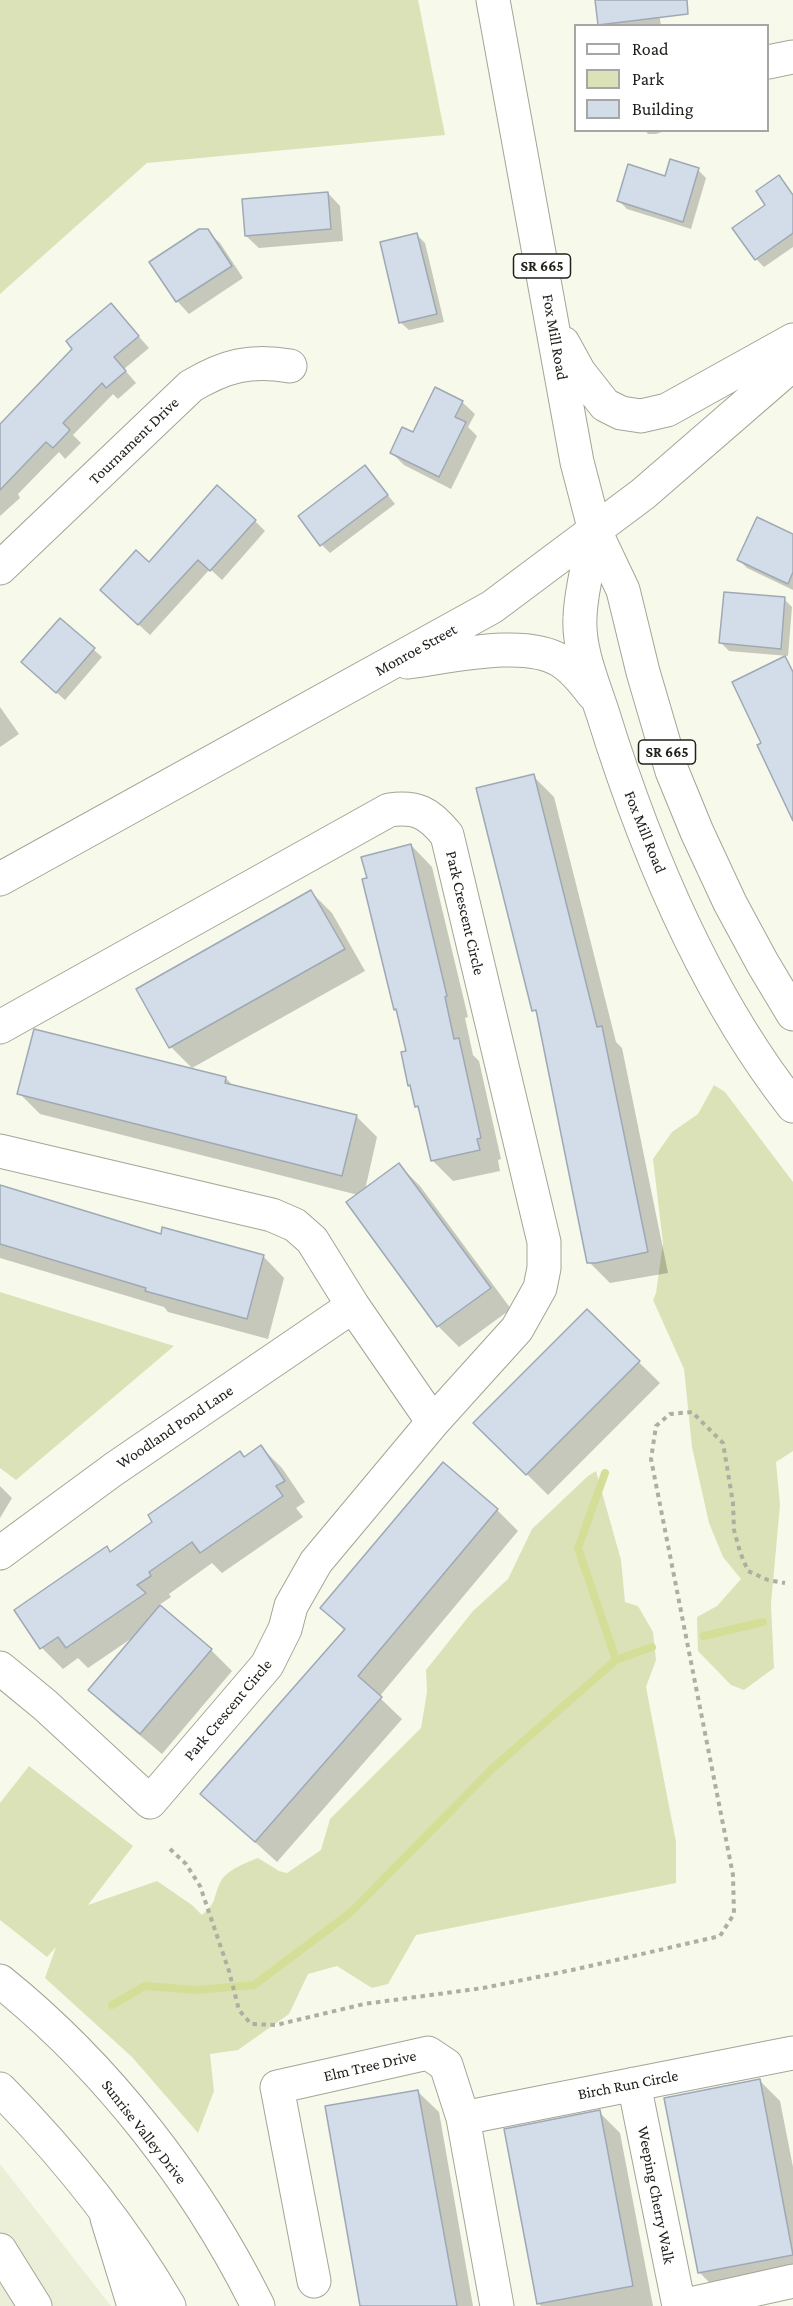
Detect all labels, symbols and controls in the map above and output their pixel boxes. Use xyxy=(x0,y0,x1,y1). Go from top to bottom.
legend xyxy=(574,24,769,132)
text: Road xyxy=(632,39,669,59)
text: Park xyxy=(632,69,664,89)
text: Building xyxy=(632,99,693,119)
road number: SR 665 xyxy=(514,254,570,278)
street label: Fox Mill Road xyxy=(538,292,572,382)
street label: Tournament Drive xyxy=(85,393,183,489)
street label: Monroe Street xyxy=(372,620,460,680)
road number: SR 665 xyxy=(638,740,696,764)
street label: Fox Mill Road xyxy=(620,788,670,876)
street label: Park Crescent Circle xyxy=(441,849,489,977)
street label: Woodland Pond Lane xyxy=(113,1381,237,1473)
street label: Park Crescent Circle xyxy=(180,1655,276,1765)
street label: Elm Tree Drive xyxy=(322,2046,418,2086)
street label: Birch Run Circle xyxy=(576,2066,680,2104)
street label: Sunrise Valley Drive xyxy=(97,2076,191,2188)
street label: Weeping Cherry Walk xyxy=(633,2124,679,2266)

